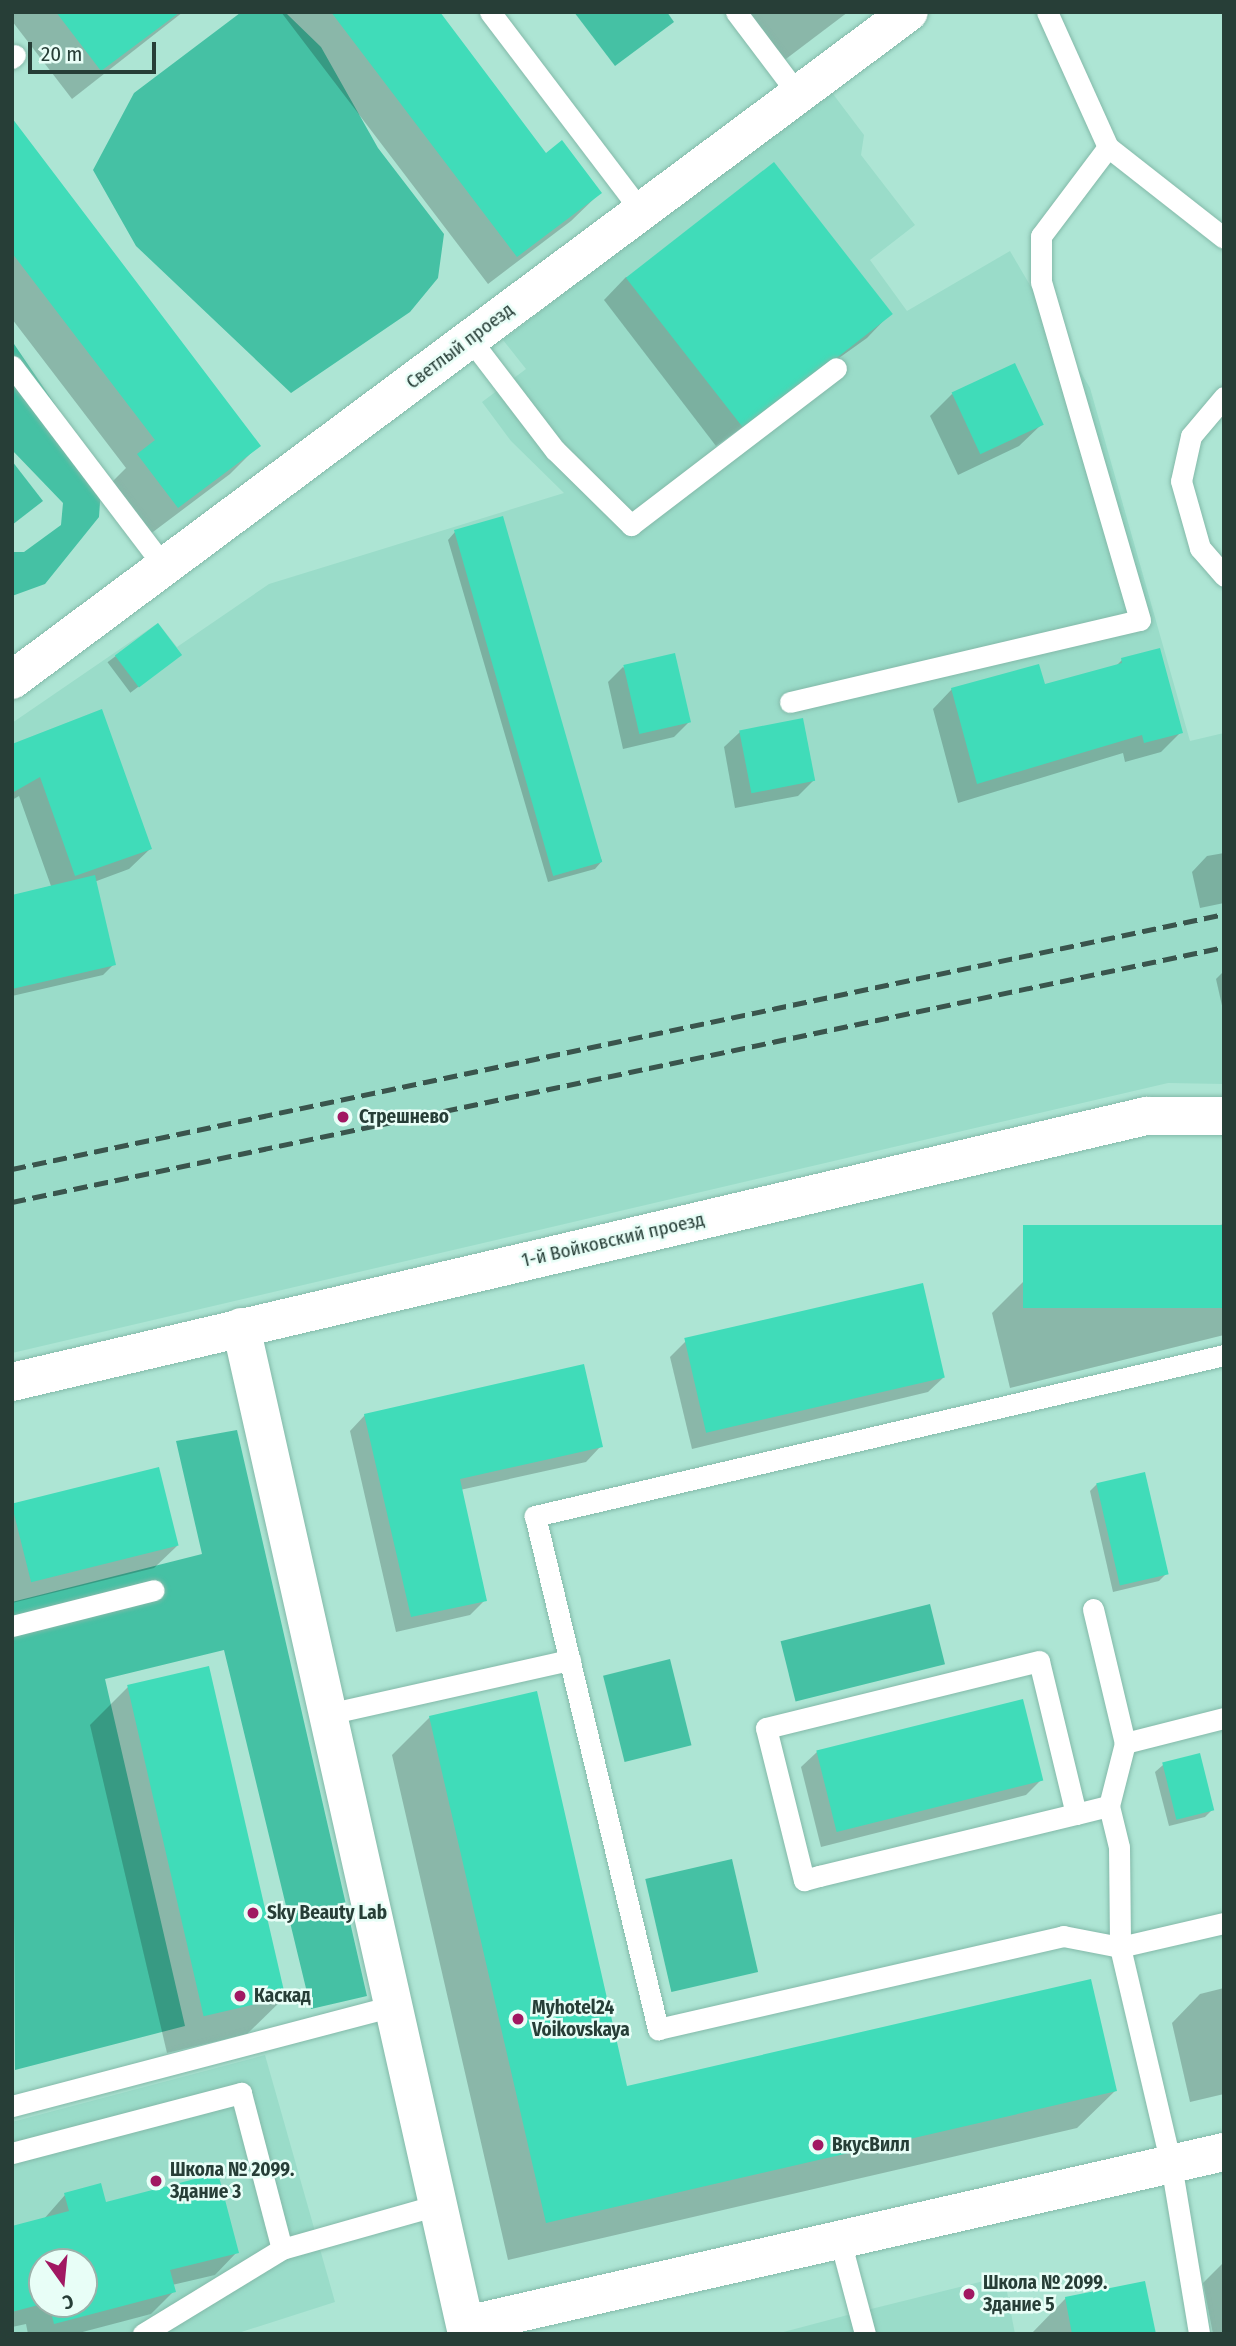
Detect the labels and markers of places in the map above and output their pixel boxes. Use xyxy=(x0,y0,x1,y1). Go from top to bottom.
place label: Стрешнево xyxy=(359,1106,449,1128)
marker: Стрешнево xyxy=(333,1107,353,1127)
place label: Sky Beauty Lab xyxy=(267,1902,387,1924)
marker: Sky Beauty Lab xyxy=(245,1905,261,1921)
place label: Каскад xyxy=(254,1985,311,2007)
marker: Каскад xyxy=(232,1988,248,2004)
place label: Myhotel24 Voikovskaya xyxy=(532,1997,630,2041)
marker: Myhotel24 Voikovskaya xyxy=(510,2011,526,2027)
place label: ВкусВилл xyxy=(832,2134,910,2156)
marker: ВкусВилл xyxy=(810,2137,826,2153)
place label: Школа № 2099. Здание 3 xyxy=(170,2159,294,2203)
marker: Школа № 2099. Здание 3 xyxy=(148,2173,164,2189)
place label: Школа № 2099. Здание 5 xyxy=(983,2272,1107,2316)
marker: Школа № 2099. Здание 5 xyxy=(961,2286,977,2302)

